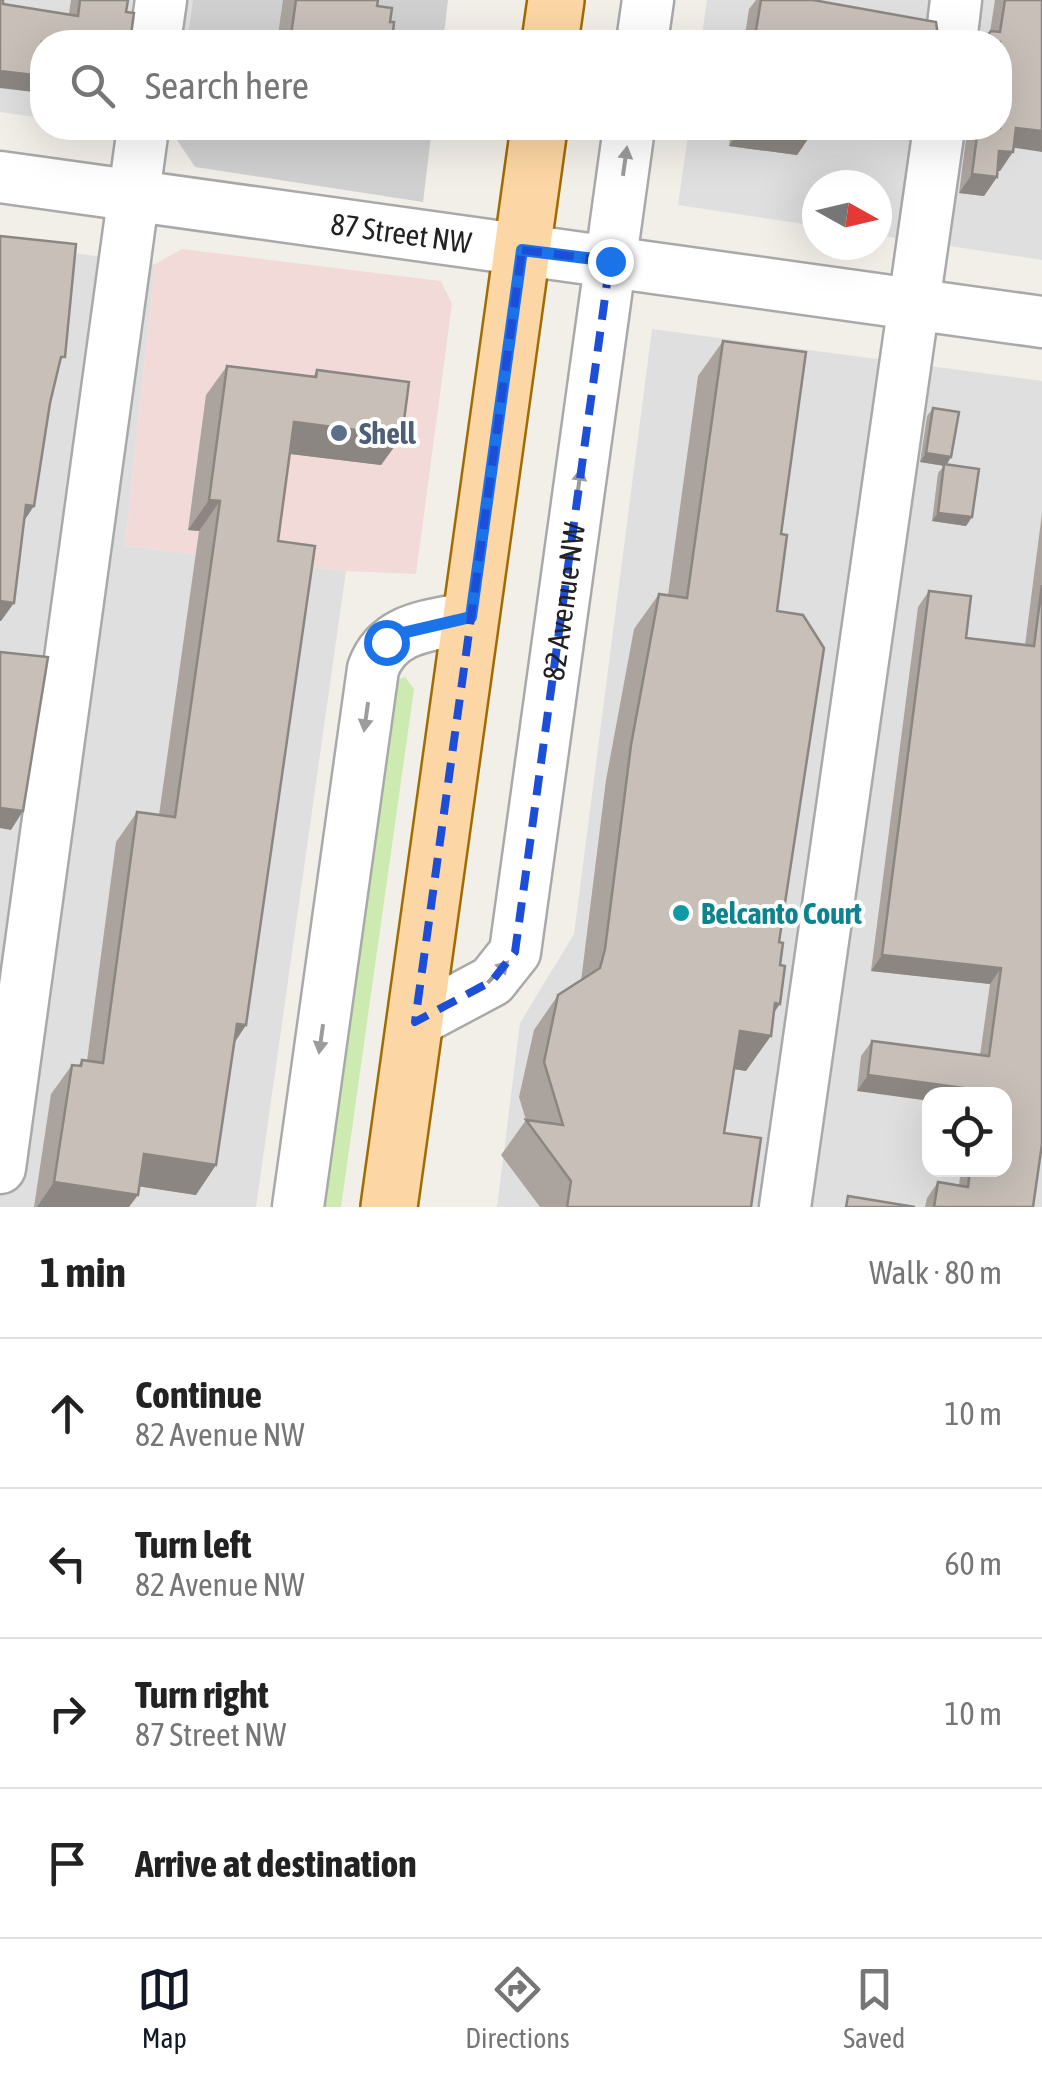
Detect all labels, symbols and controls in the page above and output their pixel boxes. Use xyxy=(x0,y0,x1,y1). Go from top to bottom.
search box xyxy=(30,30,1012,140)
icon: search xyxy=(65,58,120,113)
text: Search here xyxy=(145,64,309,107)
one-way arrow xyxy=(617,145,633,176)
north arrow xyxy=(802,170,892,260)
street label: 87 Street NW xyxy=(329,206,474,259)
route end xyxy=(588,239,634,285)
place label: Shell xyxy=(359,416,417,450)
marker: Shell xyxy=(328,422,350,444)
one-way arrow xyxy=(572,467,588,498)
street label: 82 Avenue NW xyxy=(536,520,591,683)
route start xyxy=(364,620,410,666)
one-way arrow xyxy=(358,702,374,733)
place label: Belcanto Court xyxy=(701,896,862,930)
marker: Belcanto Court xyxy=(670,902,692,924)
one-way arrow xyxy=(486,960,509,984)
one-way arrow xyxy=(313,1023,329,1055)
map controls xyxy=(922,1087,1012,1177)
button: locate xyxy=(922,1087,1012,1177)
text: 1 min xyxy=(40,1248,126,1296)
text: Walk · 80 m xyxy=(869,1254,1002,1291)
text: Continue xyxy=(135,1373,262,1416)
icon: ahead xyxy=(40,1386,95,1441)
text: 10 m xyxy=(944,1395,1002,1432)
text: 82 Avenue NW xyxy=(135,1416,305,1453)
text: Turn left xyxy=(135,1523,251,1566)
icon: left xyxy=(40,1536,95,1591)
text: 60 m xyxy=(944,1545,1002,1582)
text: 82 Avenue NW xyxy=(135,1566,305,1603)
text: Turn right xyxy=(135,1673,269,1716)
icon: right xyxy=(40,1686,95,1741)
text: 10 m xyxy=(944,1695,1002,1732)
text: 87 Street NW xyxy=(135,1716,286,1753)
icon: arrive xyxy=(40,1836,95,1891)
text: Arrive at destination xyxy=(135,1842,417,1885)
tab: Map xyxy=(137,1962,192,2054)
tab: Directions xyxy=(465,1962,570,2054)
tab: Saved xyxy=(843,1962,905,2054)

